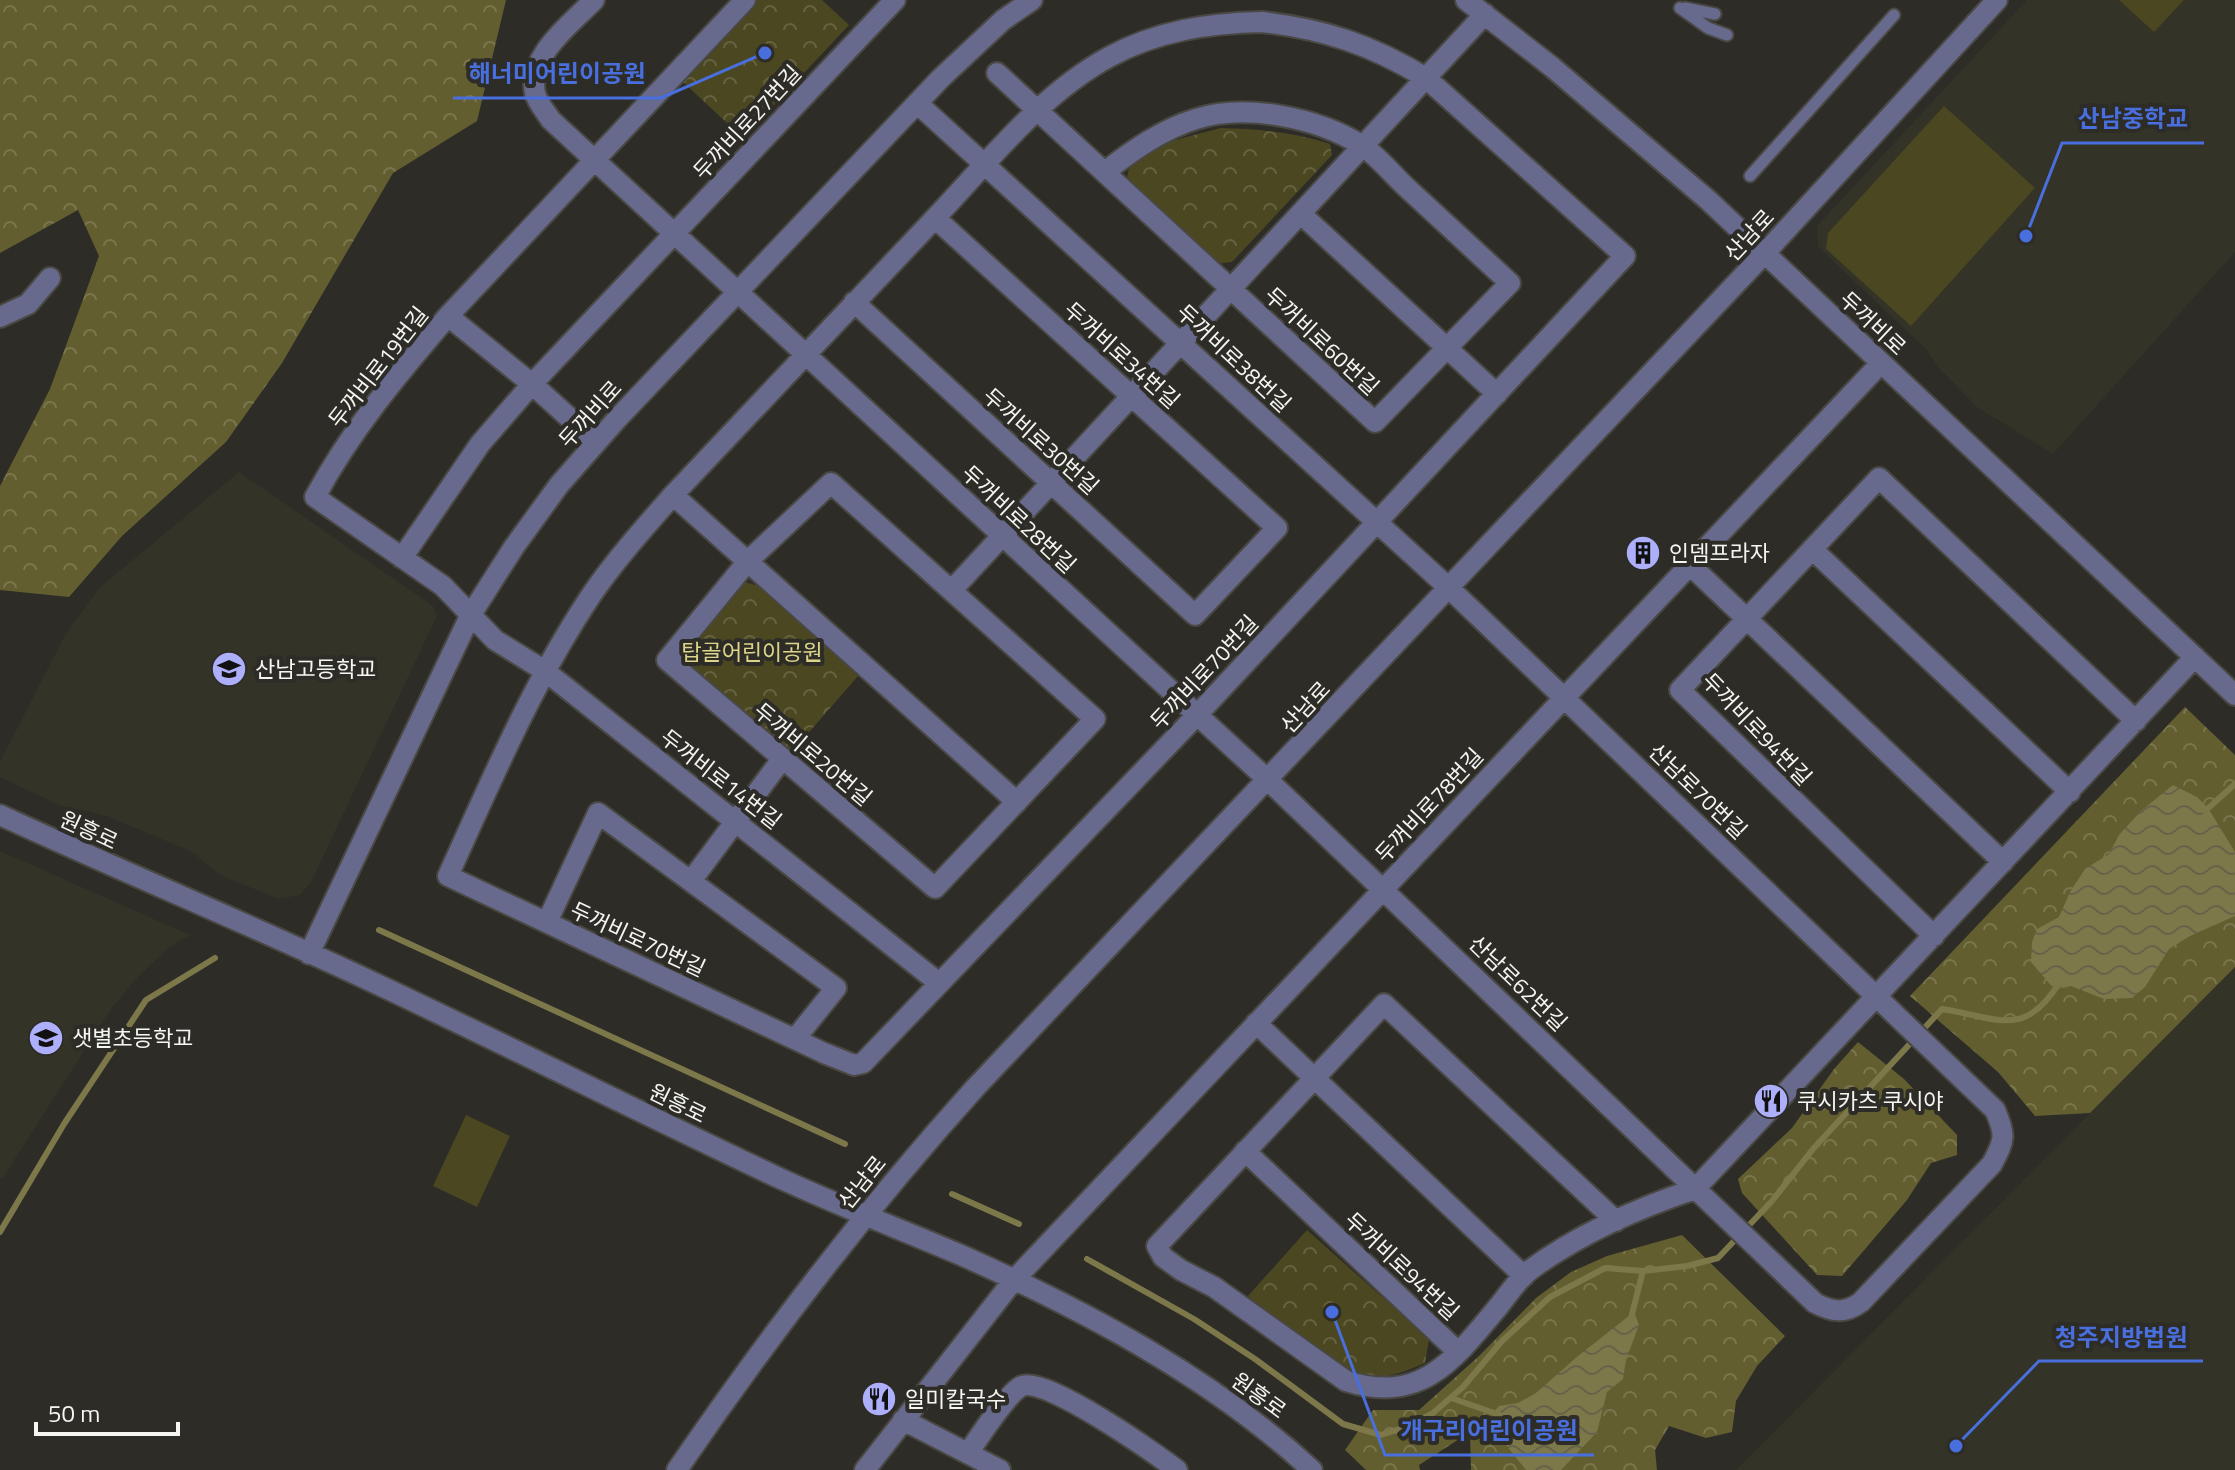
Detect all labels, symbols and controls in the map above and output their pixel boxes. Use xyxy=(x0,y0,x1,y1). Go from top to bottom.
callout: 해너미어린이공원 xyxy=(453,50,661,98)
text: 해너미어린이공원 xyxy=(469,55,645,91)
street label: 두꺼비로27번길 xyxy=(685,57,809,187)
callout: 산남중학교 xyxy=(2062,95,2204,143)
text: 산남중학교 xyxy=(2078,100,2188,136)
street label: 산남로 xyxy=(1716,201,1782,269)
street label: 두꺼비로60번길 xyxy=(1257,279,1387,403)
street label: 두꺼비로 xyxy=(1832,283,1914,363)
street label: 두꺼비로34번길 xyxy=(1056,293,1188,417)
street label: 두꺼비로38번길 xyxy=(1169,296,1299,420)
street label: 두꺼비로19번길 xyxy=(320,299,436,435)
street label: 두꺼비로 xyxy=(550,373,630,455)
street label: 두꺼비로30번길 xyxy=(975,379,1107,503)
street label: 두꺼비로28번길 xyxy=(954,457,1084,581)
building icon: 인뎀프라자 xyxy=(1624,534,1662,572)
place label: 인뎀프라자 xyxy=(1669,536,1770,570)
street label: 두꺼비로70번길 xyxy=(1142,607,1266,737)
park label: 탑골어린이공원 xyxy=(681,635,823,669)
school or university icon: 산남고등학교 xyxy=(210,650,248,688)
place label: 산남고등학교 xyxy=(255,652,376,686)
street label: 두꺼비로94번길 xyxy=(1694,665,1820,793)
street label: 산남로 xyxy=(1272,673,1338,741)
street label: 두꺼비로20번길 xyxy=(746,694,880,814)
street label: 두꺼비로14번길 xyxy=(653,721,789,837)
street label: 산남로70번길 xyxy=(1641,735,1755,847)
street label: 두꺼비로78번길 xyxy=(1367,740,1491,870)
street label: 원흥로 xyxy=(54,802,124,858)
street label: 두꺼비로70번길 xyxy=(565,893,711,985)
street label: 산남로62번길 xyxy=(1461,927,1575,1039)
school or university icon: 샛별초등학교 xyxy=(27,1019,65,1057)
place label: 샛별초등학교 xyxy=(72,1021,193,1055)
street label: 원흥로 xyxy=(643,1074,713,1132)
restaurant icon: 쿠시카츠 쿠시야 xyxy=(1752,1082,1790,1120)
place label: 쿠시카츠 쿠시야 xyxy=(1797,1084,1944,1118)
street label: 산남로 xyxy=(830,1148,894,1216)
street label: 두꺼비로94번길 xyxy=(1337,1204,1467,1328)
callout: 청주지방법원 xyxy=(2039,1313,2203,1361)
text: 청주지방법원 xyxy=(2055,1319,2187,1355)
street label: 원흥로 xyxy=(1224,1363,1294,1427)
restaurant icon: 일미칼국수 xyxy=(860,1380,898,1418)
place label: 일미칼국수 xyxy=(905,1382,1006,1416)
scale bar xyxy=(36,1386,178,1436)
text: 50 m xyxy=(48,1395,100,1431)
callout: 개구리어린이공원 xyxy=(1385,1407,1594,1455)
text: 개구리어린이공원 xyxy=(1401,1412,1577,1448)

